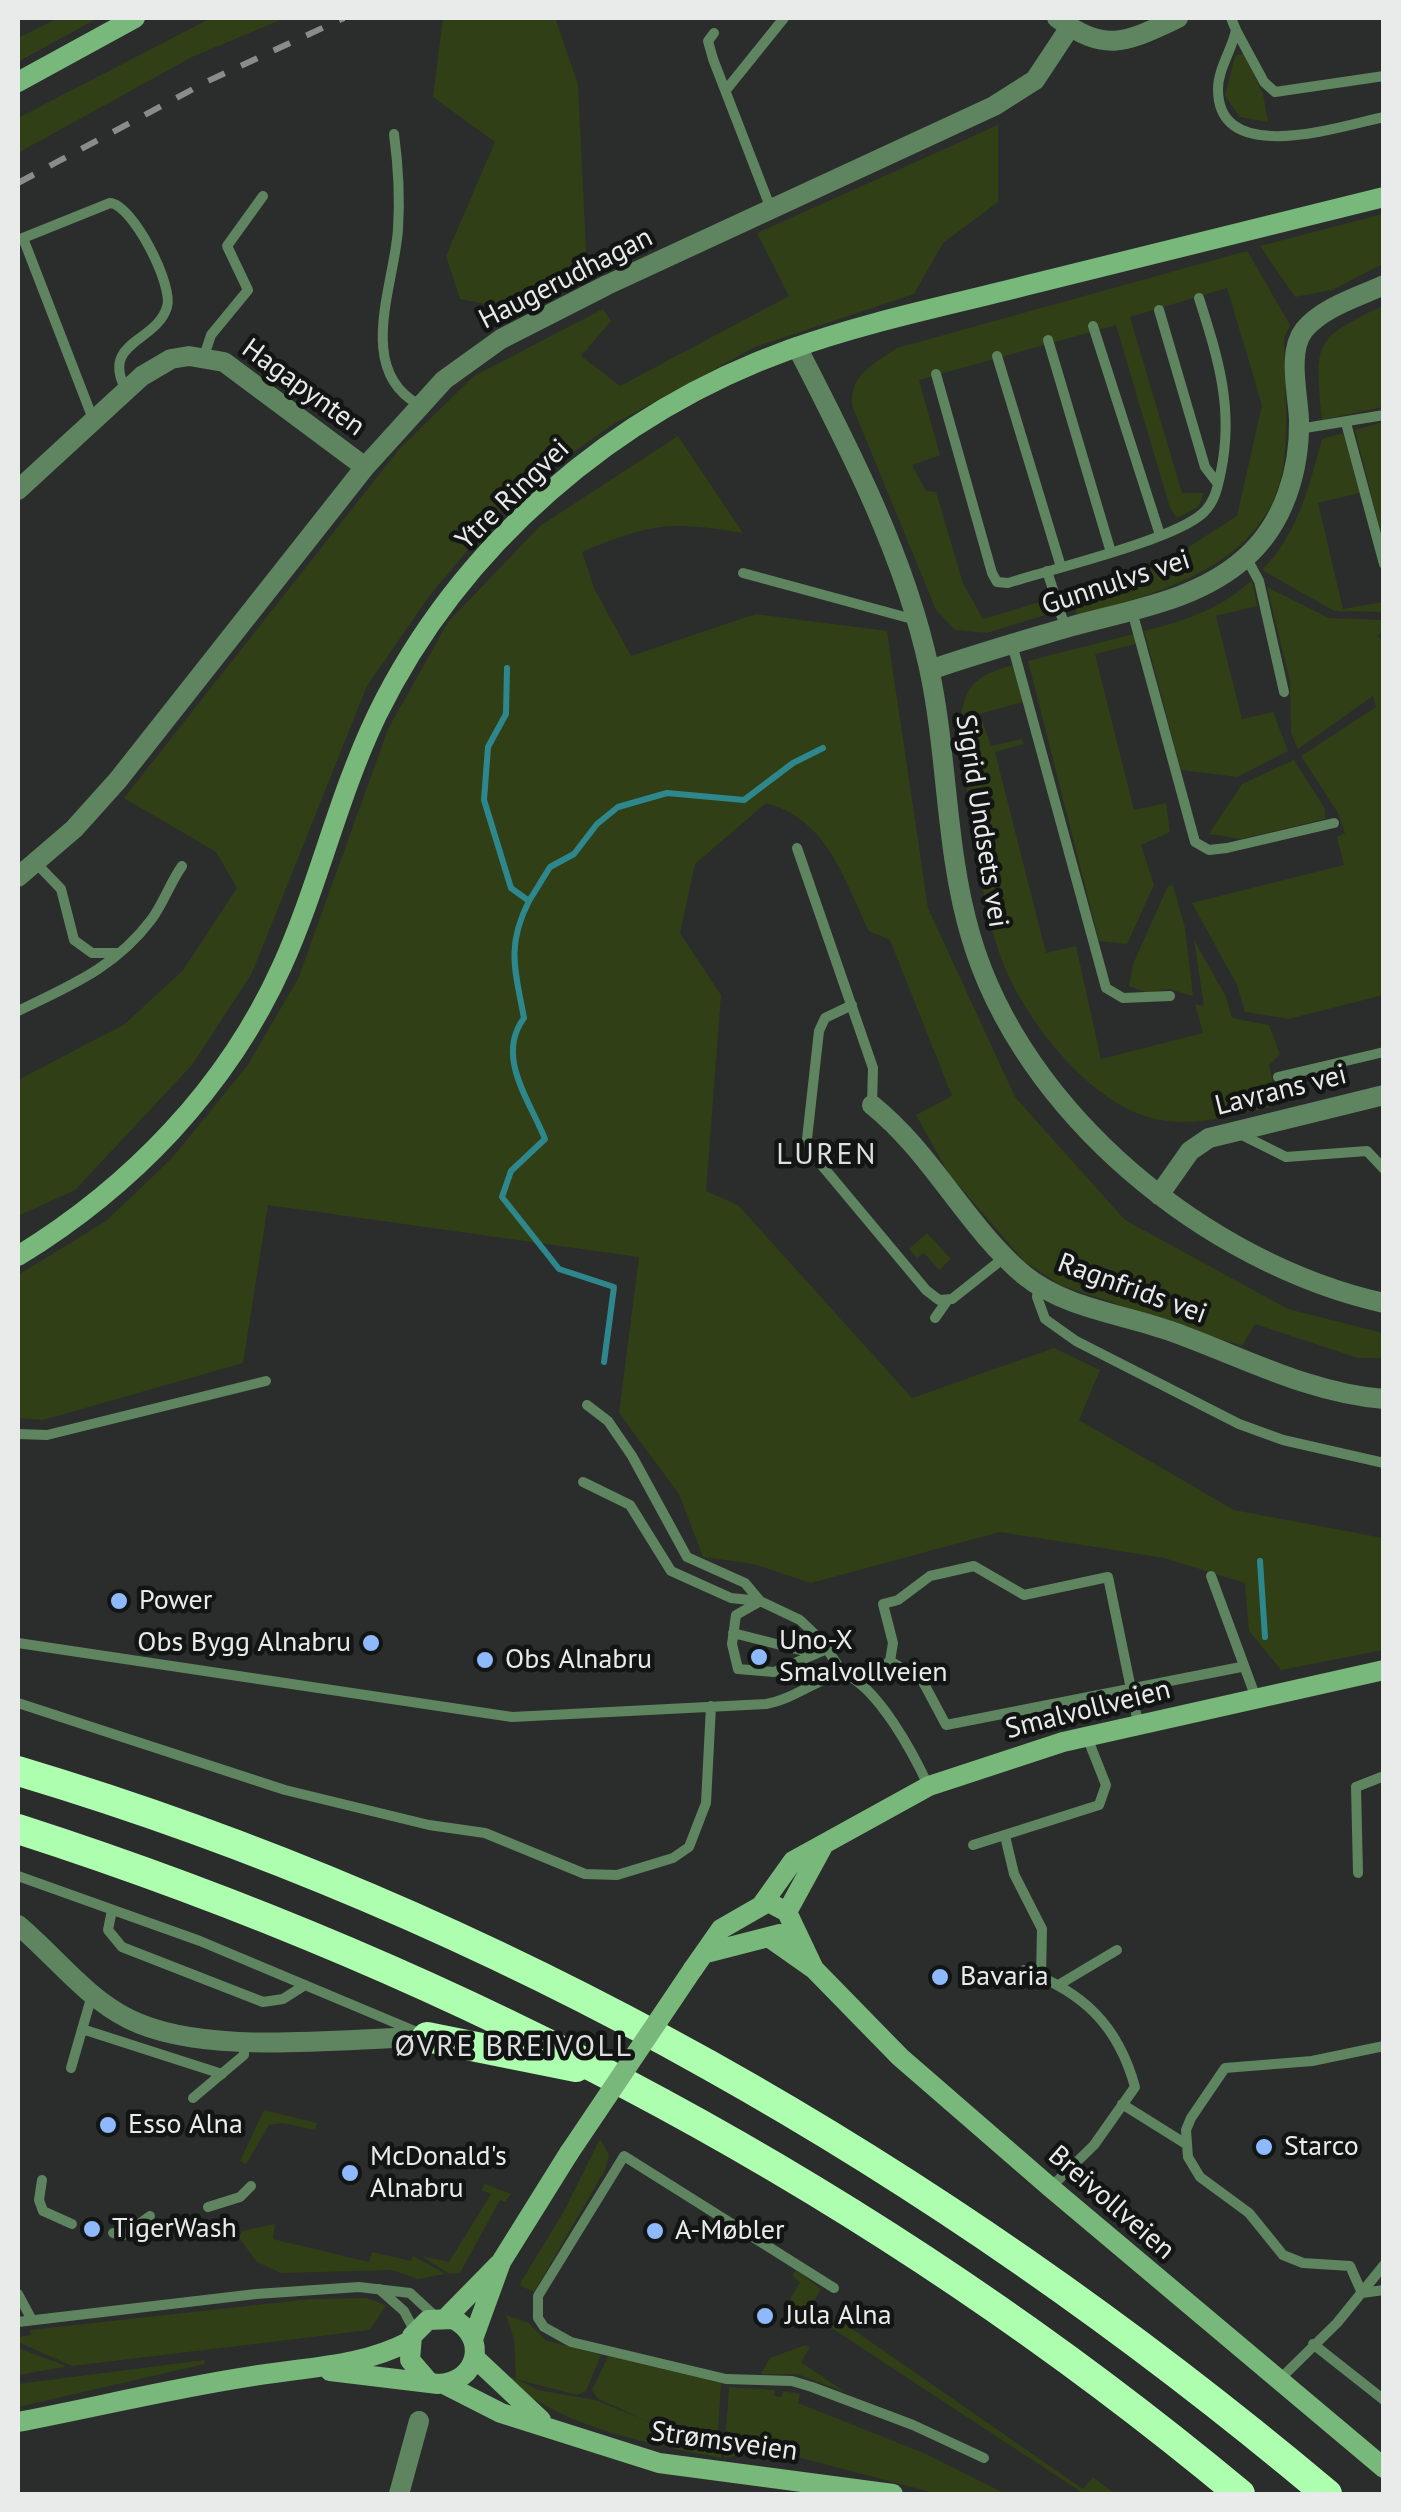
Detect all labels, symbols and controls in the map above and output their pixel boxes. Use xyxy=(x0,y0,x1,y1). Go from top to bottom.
street label: Haugerudhagan xyxy=(474,221,658,337)
street label: Hagapynten xyxy=(235,332,371,444)
street label: Ytre Ringvei xyxy=(449,433,577,557)
street label: Gunnulvs vei xyxy=(1038,543,1194,623)
street label: Sigrid Undsets vei xyxy=(948,712,1014,930)
street label: Lavrans vei xyxy=(1212,1058,1350,1124)
district label: LUREN xyxy=(776,1137,878,1173)
street label: Ragnfrids vei xyxy=(1053,1247,1211,1331)
place label: Power xyxy=(139,1584,212,1618)
marker: Power xyxy=(108,1590,130,1612)
place label: Uno-X Smalvollveien xyxy=(779,1624,948,1690)
place label: Obs Bygg Alnabru xyxy=(137,1626,351,1660)
marker: Obs Bygg Alnabru xyxy=(360,1632,382,1654)
place label: Obs Alnabru xyxy=(505,1643,652,1677)
marker: Uno-X Smalvollveien xyxy=(748,1646,770,1668)
marker: Obs Alnabru xyxy=(474,1649,496,1671)
street label: Smalvollveien xyxy=(1002,1673,1174,1747)
place label: Bavaria xyxy=(960,1960,1049,1994)
marker: Bavaria xyxy=(929,1966,951,1988)
district label: ØVRE BREIVOLL xyxy=(394,2029,634,2065)
place label: Esso Alna xyxy=(128,2108,243,2142)
marker: Esso Alna xyxy=(97,2114,119,2136)
place label: Starco xyxy=(1284,2130,1359,2164)
marker: Starco xyxy=(1253,2136,1275,2158)
street label: Breivollveien xyxy=(1041,2139,1181,2267)
place label: McDonald's Alnabru xyxy=(370,2140,507,2206)
marker: McDonald's Alnabru xyxy=(339,2162,361,2184)
place label: TigerWash xyxy=(112,2212,237,2246)
place label: A-Møbler xyxy=(675,2214,785,2248)
marker: TigerWash xyxy=(81,2218,103,2240)
marker: A-Møbler xyxy=(644,2220,666,2242)
place label: Jula Alna xyxy=(785,2299,892,2333)
marker: Jula Alna xyxy=(754,2305,776,2327)
street label: Strømsveien xyxy=(648,2415,800,2469)

